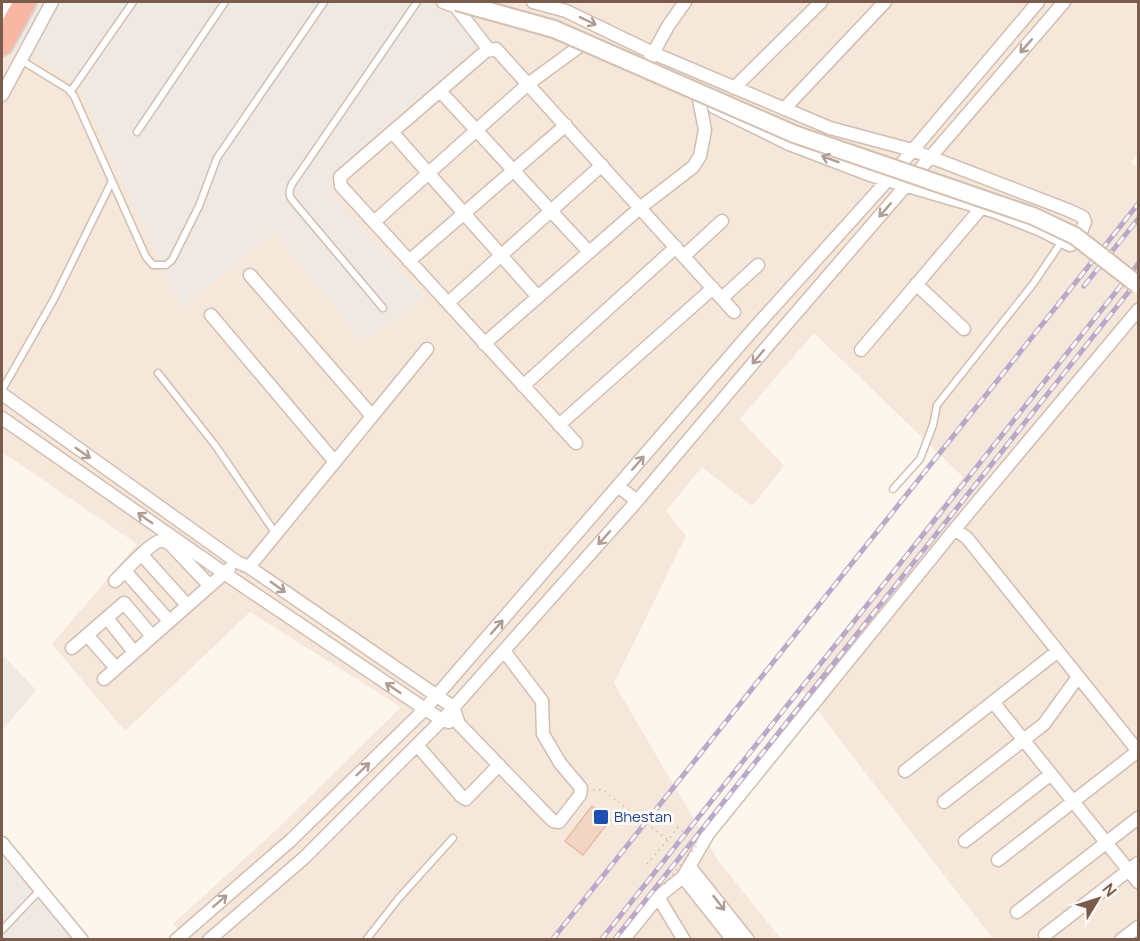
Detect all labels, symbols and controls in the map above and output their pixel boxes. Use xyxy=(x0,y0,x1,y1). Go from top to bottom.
one-way arrow xyxy=(578,16,596,28)
one-way arrow xyxy=(1019,38,1033,53)
one-way arrow xyxy=(821,153,840,164)
one-way arrow xyxy=(879,202,892,218)
one-way arrow xyxy=(751,349,765,364)
one-way arrow xyxy=(75,447,91,459)
one-way arrow xyxy=(631,456,645,471)
one-way arrow xyxy=(138,512,154,524)
one-way arrow xyxy=(597,530,611,545)
one-way arrow xyxy=(270,581,286,593)
one-way arrow xyxy=(490,620,504,635)
one-way arrow xyxy=(385,681,402,693)
one-way arrow xyxy=(356,762,371,776)
place label: Bhestan xyxy=(614,806,672,827)
marker: Bhestan xyxy=(592,808,610,826)
north arrow xyxy=(1068,869,1128,929)
text: N xyxy=(1098,878,1122,901)
one-way arrow xyxy=(212,894,227,908)
one-way arrow xyxy=(712,895,725,911)

